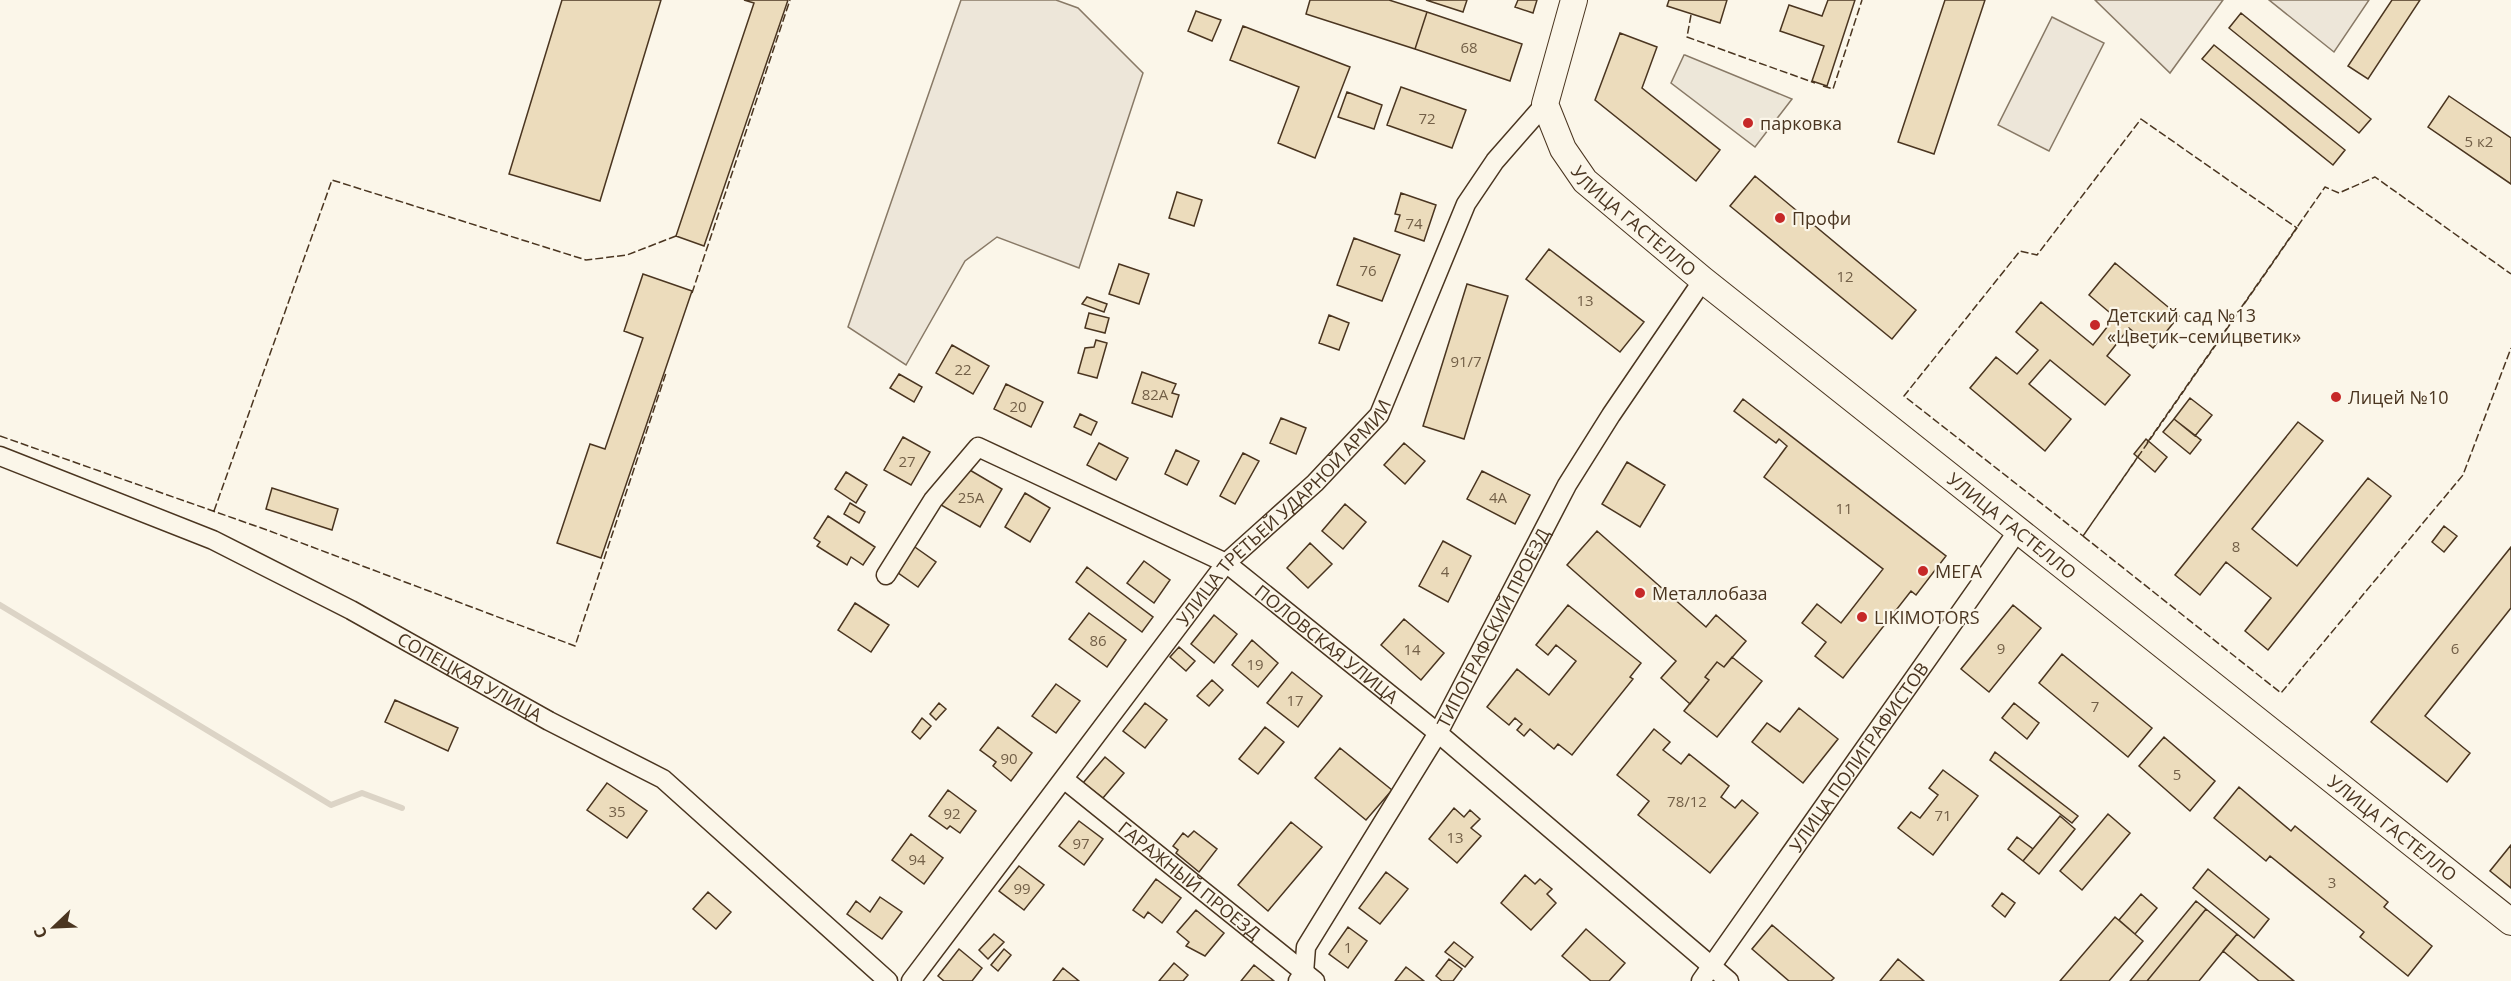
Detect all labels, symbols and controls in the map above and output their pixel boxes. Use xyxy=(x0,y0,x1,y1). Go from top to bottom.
house number: 68 xyxy=(1460,37,1478,57)
house number: 72 xyxy=(1418,108,1436,128)
place label: парковка xyxy=(1760,111,1842,135)
marker: парковка xyxy=(1741,116,1755,130)
house number: 5 к2 xyxy=(2465,131,2493,151)
street label: УЛИЦА ГАСТЕЛЛО xyxy=(1566,161,1701,281)
place label: Профи xyxy=(1792,206,1851,230)
marker: Профи xyxy=(1773,211,1787,225)
house number: 74 xyxy=(1405,213,1423,233)
house number: 76 xyxy=(1359,260,1377,280)
house number: 12 xyxy=(1836,266,1854,286)
house number: 13 xyxy=(1576,290,1594,310)
place label: Детский сад №13 «Цветик–семицветик» xyxy=(2107,303,2301,348)
marker: Детский сад №13 «Цветик–семицветик» xyxy=(2088,318,2102,332)
house number: 91/7 xyxy=(1450,351,1482,371)
house number: 22 xyxy=(954,359,972,379)
house number: 82А xyxy=(1142,384,1169,404)
place label: Лицей №10 xyxy=(2348,385,2449,409)
marker: Лицей №10 xyxy=(2329,390,2343,404)
house number: 20 xyxy=(1009,396,1027,416)
street label: УЛИЦА ТРЕТЬЕЙ УДАРНОЙ АРМИИ xyxy=(1171,396,1396,631)
house number: 27 xyxy=(898,451,916,471)
street label: УЛИЦА ГАСТЕЛЛО xyxy=(1943,467,2081,584)
house number: 25А xyxy=(958,487,985,507)
house number: 4А xyxy=(1489,487,1508,507)
house number: 11 xyxy=(1835,498,1853,518)
street label: ТИПОГРАФСКИЙ ПРОЕЗД xyxy=(1431,524,1555,732)
house number: 8 xyxy=(2232,536,2240,556)
place label: МЕГА xyxy=(1935,559,1983,583)
house number: 4 xyxy=(1441,561,1450,581)
marker: МЕГА xyxy=(1916,564,1930,578)
street label: ПОЛОВСКАЯ УЛИЦА xyxy=(1250,579,1404,709)
place label: Металлобаза xyxy=(1652,581,1768,605)
marker: Металлобаза xyxy=(1633,586,1647,600)
place label: LIKIMOTORS xyxy=(1874,605,1980,629)
marker: LIKIMOTORS xyxy=(1855,610,1869,624)
street label: СОПЕЦКАЯ УЛИЦА xyxy=(393,626,547,727)
house number: 86 xyxy=(1089,630,1107,650)
house number: 9 xyxy=(1997,638,2005,658)
house number: 6 xyxy=(2451,638,2459,658)
house number: 14 xyxy=(1403,639,1421,659)
house number: 19 xyxy=(1246,654,1264,674)
street label: УЛИЦА ПОЛИГРАФИСТОВ xyxy=(1784,657,1934,857)
house number: 17 xyxy=(1286,690,1304,710)
house number: 7 xyxy=(2091,696,2099,716)
house number: 90 xyxy=(1000,748,1018,768)
house number: 5 xyxy=(2173,764,2181,784)
street label: УЛИЦА ГАСТЕЛЛО xyxy=(2323,769,2462,886)
house number: 78/12 xyxy=(1667,791,1707,811)
house number: 35 xyxy=(608,801,626,821)
house number: 92 xyxy=(943,803,961,823)
house number: 71 xyxy=(1934,805,1952,825)
street label: ГАРАЖНЫЙ ПРОЕЗД xyxy=(1114,816,1266,945)
house number: 13 xyxy=(1446,827,1464,847)
house number: 97 xyxy=(1072,833,1090,853)
house number: 94 xyxy=(908,849,926,869)
house number: 3 xyxy=(2328,872,2336,892)
house number: 99 xyxy=(1013,878,1031,898)
north arrow xyxy=(24,897,84,957)
text: С xyxy=(28,924,52,942)
house number: 1 xyxy=(1344,937,1352,957)

